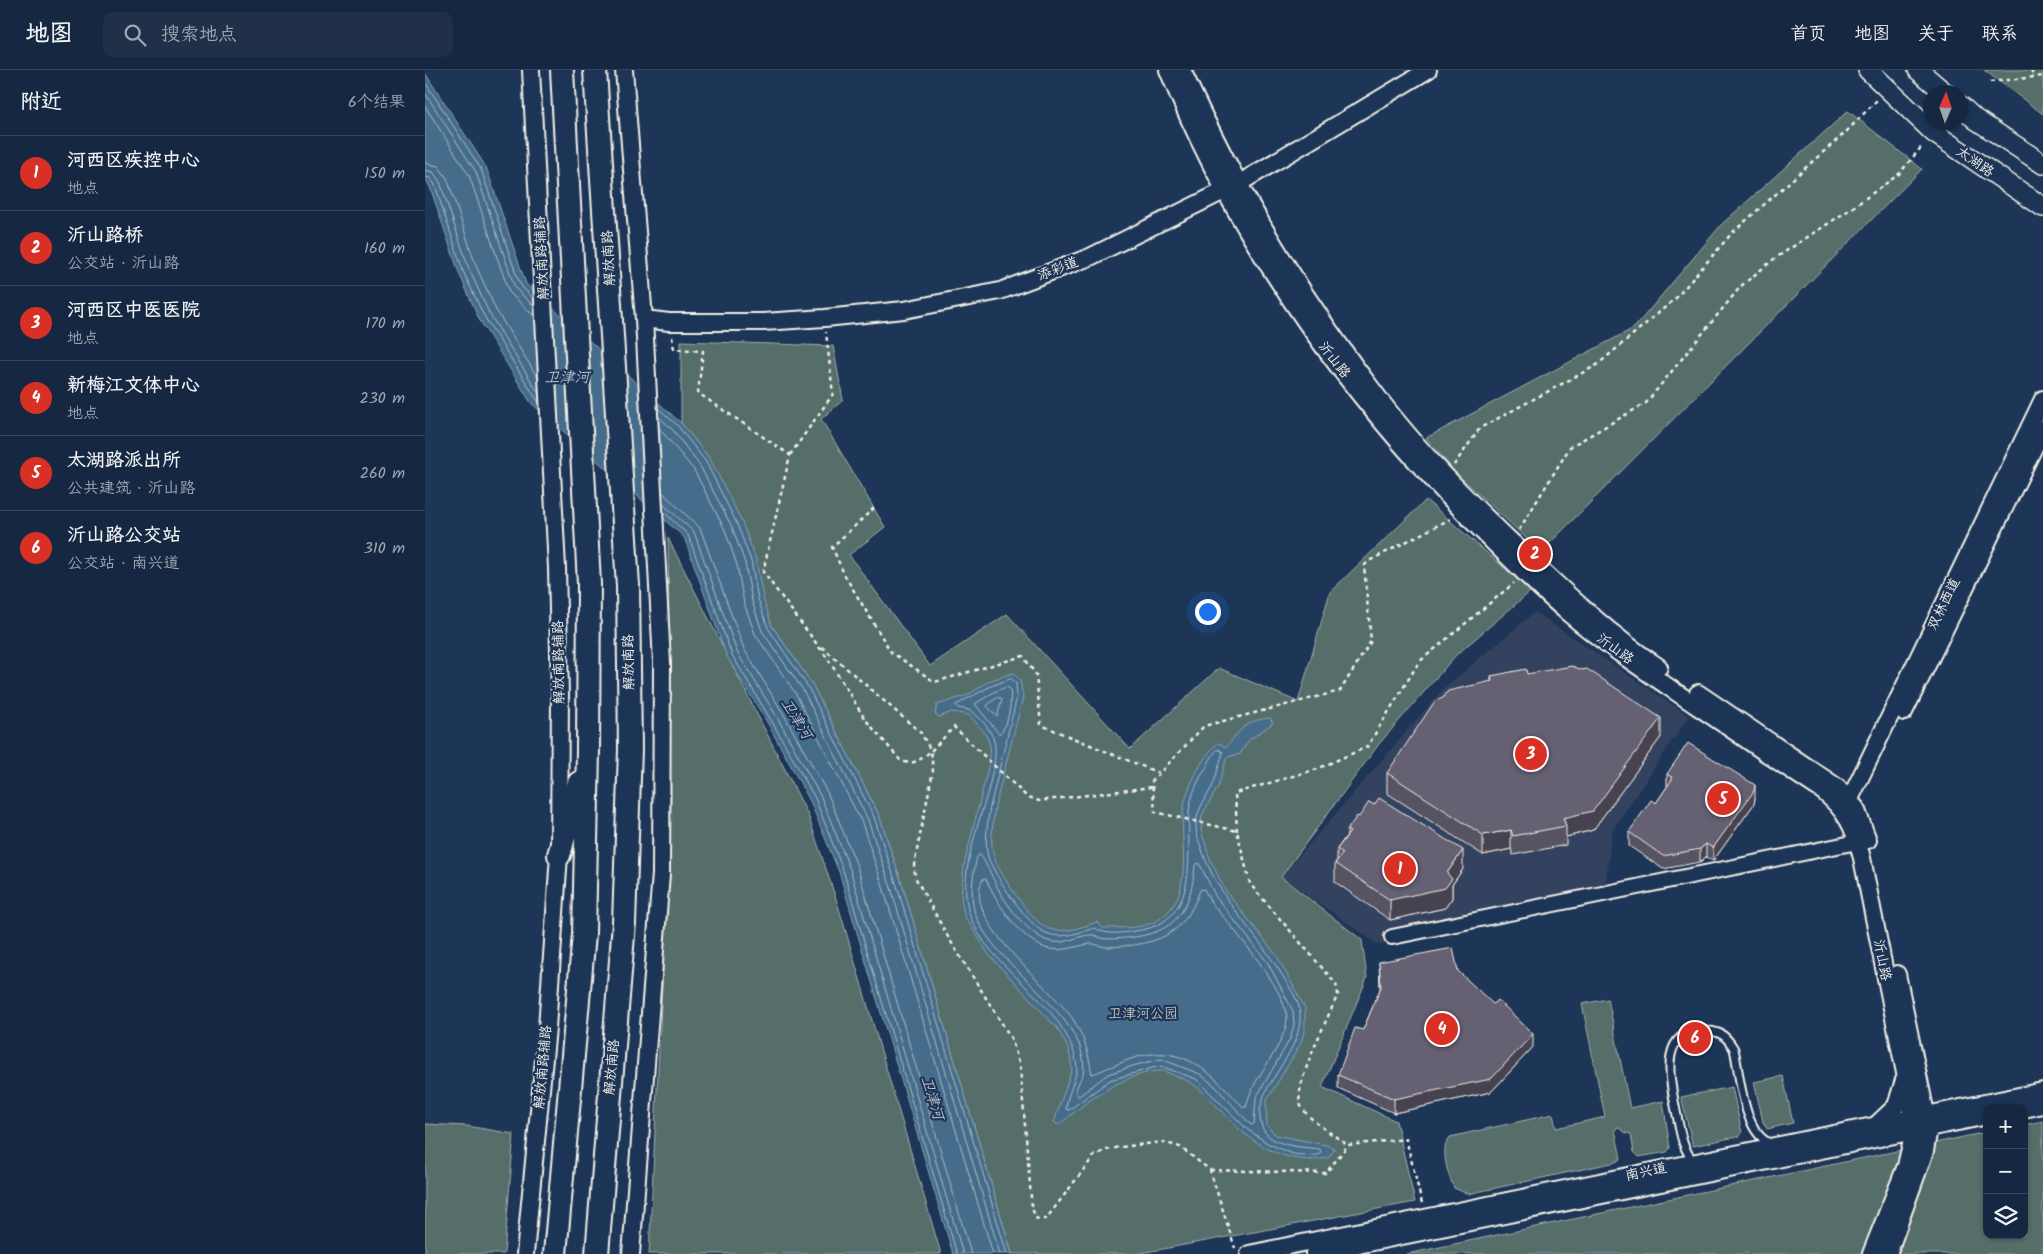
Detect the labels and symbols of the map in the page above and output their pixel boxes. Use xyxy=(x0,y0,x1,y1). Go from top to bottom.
north arrow xyxy=(1923,85,1968,130)
street label: 太湖路 xyxy=(1951,141,1999,183)
street label: 解放南路辅路 xyxy=(529,215,555,301)
street label: 解放南路 xyxy=(597,229,621,287)
street label: 添彩道 xyxy=(1034,251,1082,287)
street label: 沂山路 xyxy=(1312,337,1356,383)
water label: 卫津河 xyxy=(544,366,592,390)
pin: 2 xyxy=(1519,535,1551,573)
street label: 双林西道 xyxy=(1922,574,1966,634)
your location xyxy=(1195,599,1221,625)
street label: 解放南路辅路 xyxy=(547,620,571,704)
street label: 沂山路 xyxy=(1592,628,1638,670)
street label: 解放南路 xyxy=(618,634,640,690)
water label: 卫津河 xyxy=(774,694,820,747)
pin: 3 xyxy=(1515,735,1547,773)
pin: 5 xyxy=(1707,780,1739,818)
pin: 1 xyxy=(1384,850,1416,888)
street label: 沂山路 xyxy=(1867,937,1897,983)
park label: 卫津河公园 xyxy=(1108,1003,1178,1025)
pin: 4 xyxy=(1426,1010,1458,1048)
pin: 6 xyxy=(1679,1019,1711,1057)
street label: 解放南路辅路 xyxy=(528,1024,558,1110)
street label: 解放南路 xyxy=(599,1038,625,1096)
water label: 卫津河 xyxy=(914,1073,951,1126)
street label: 南兴道 xyxy=(1623,1157,1669,1187)

